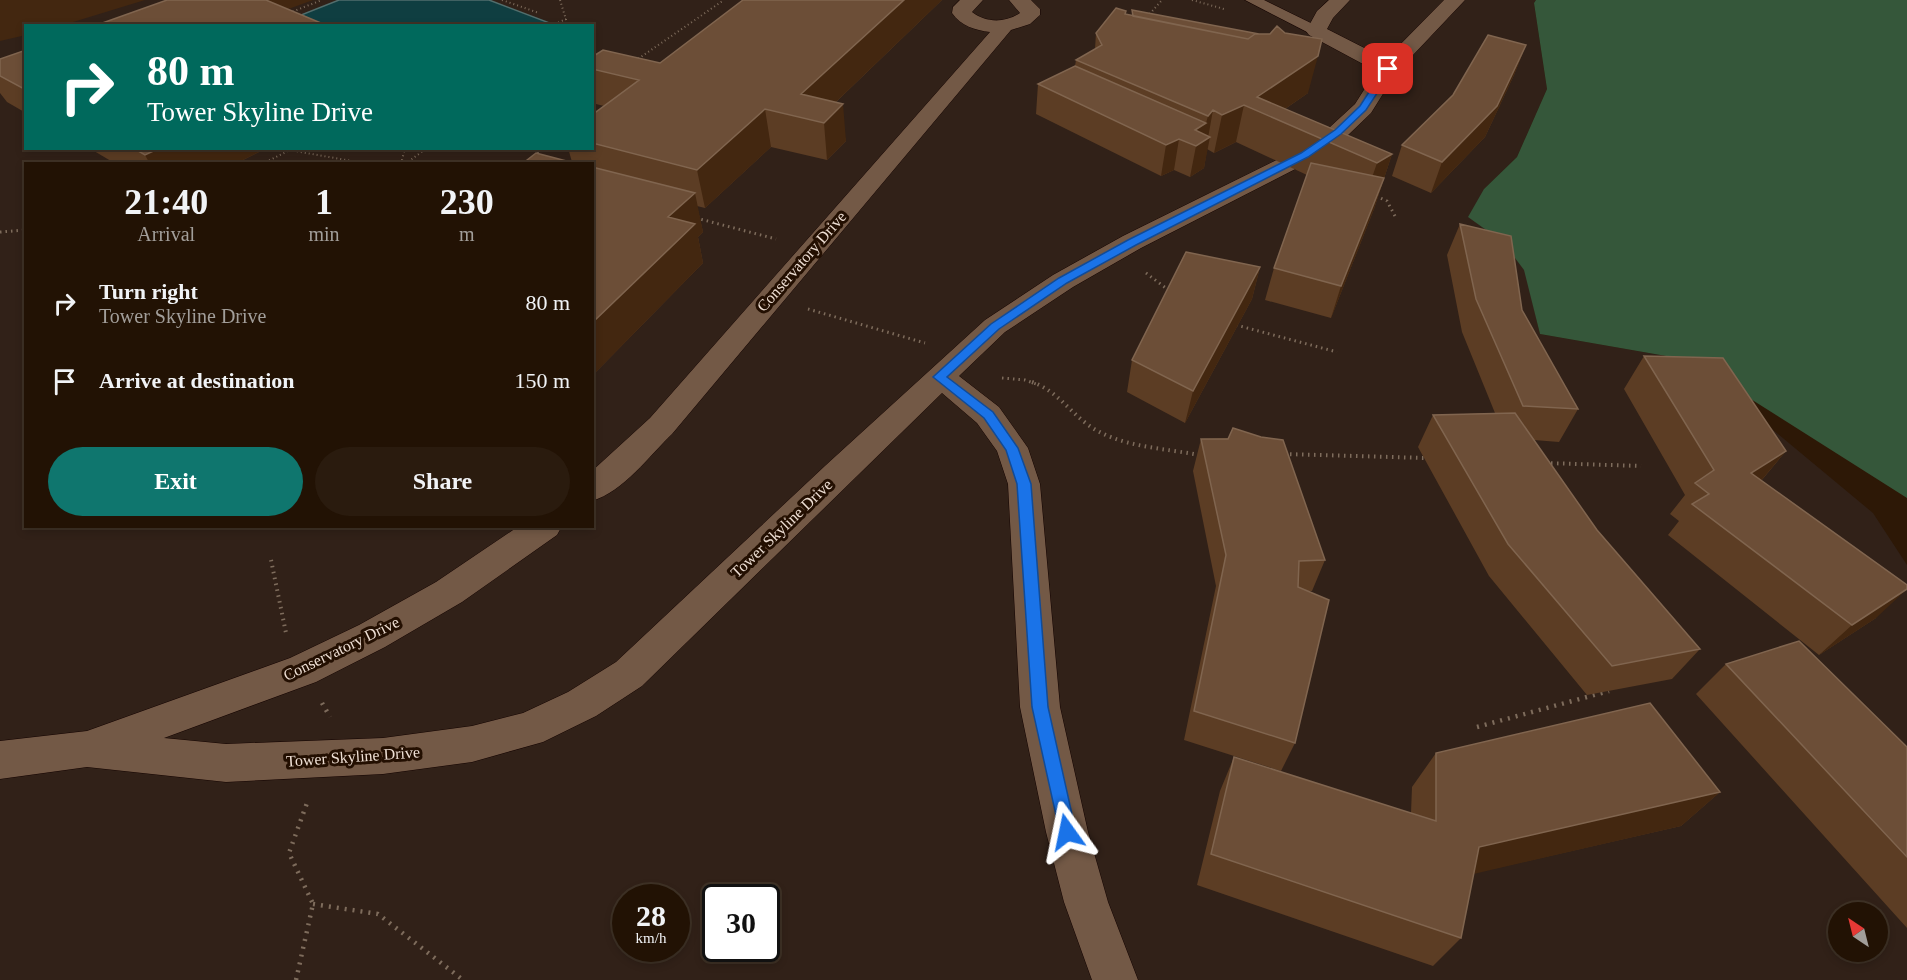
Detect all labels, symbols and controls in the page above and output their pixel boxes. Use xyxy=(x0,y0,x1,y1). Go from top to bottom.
pin xyxy=(1362,43,1413,94)
icon: right xyxy=(48,48,126,126)
text: 80 m xyxy=(147,48,235,94)
icon: arrive xyxy=(1371,52,1404,85)
text: Tower Skyline Drive xyxy=(147,97,373,127)
text: 21:40 xyxy=(124,182,208,222)
text: 1 xyxy=(315,182,333,222)
text: 230 xyxy=(440,182,494,222)
street label: Conservatory Drive xyxy=(753,208,850,315)
text: Arrival xyxy=(137,223,195,245)
text: min xyxy=(308,223,340,245)
text: m xyxy=(459,223,475,245)
text: Turn right xyxy=(99,279,198,304)
icon: right xyxy=(48,287,81,320)
text: 80 m xyxy=(525,290,570,315)
text: Tower Skyline Drive xyxy=(99,305,266,327)
icon: arrive xyxy=(48,365,81,398)
text: Arrive at destination xyxy=(99,368,295,393)
text: 150 m xyxy=(514,368,570,393)
button: Exit xyxy=(48,447,303,516)
button: Share xyxy=(315,447,570,516)
street label: Tower Skyline Drive xyxy=(727,476,836,582)
street label: Conservatory Drive xyxy=(281,613,402,685)
street label: Tower Skyline Drive xyxy=(286,743,421,771)
position arrow xyxy=(1035,800,1099,864)
speed limit sign: 30 xyxy=(702,884,780,962)
text: 28 xyxy=(636,899,666,932)
north arrow xyxy=(1828,902,1888,962)
map controls xyxy=(1828,902,1888,962)
text: km/h xyxy=(636,930,666,946)

